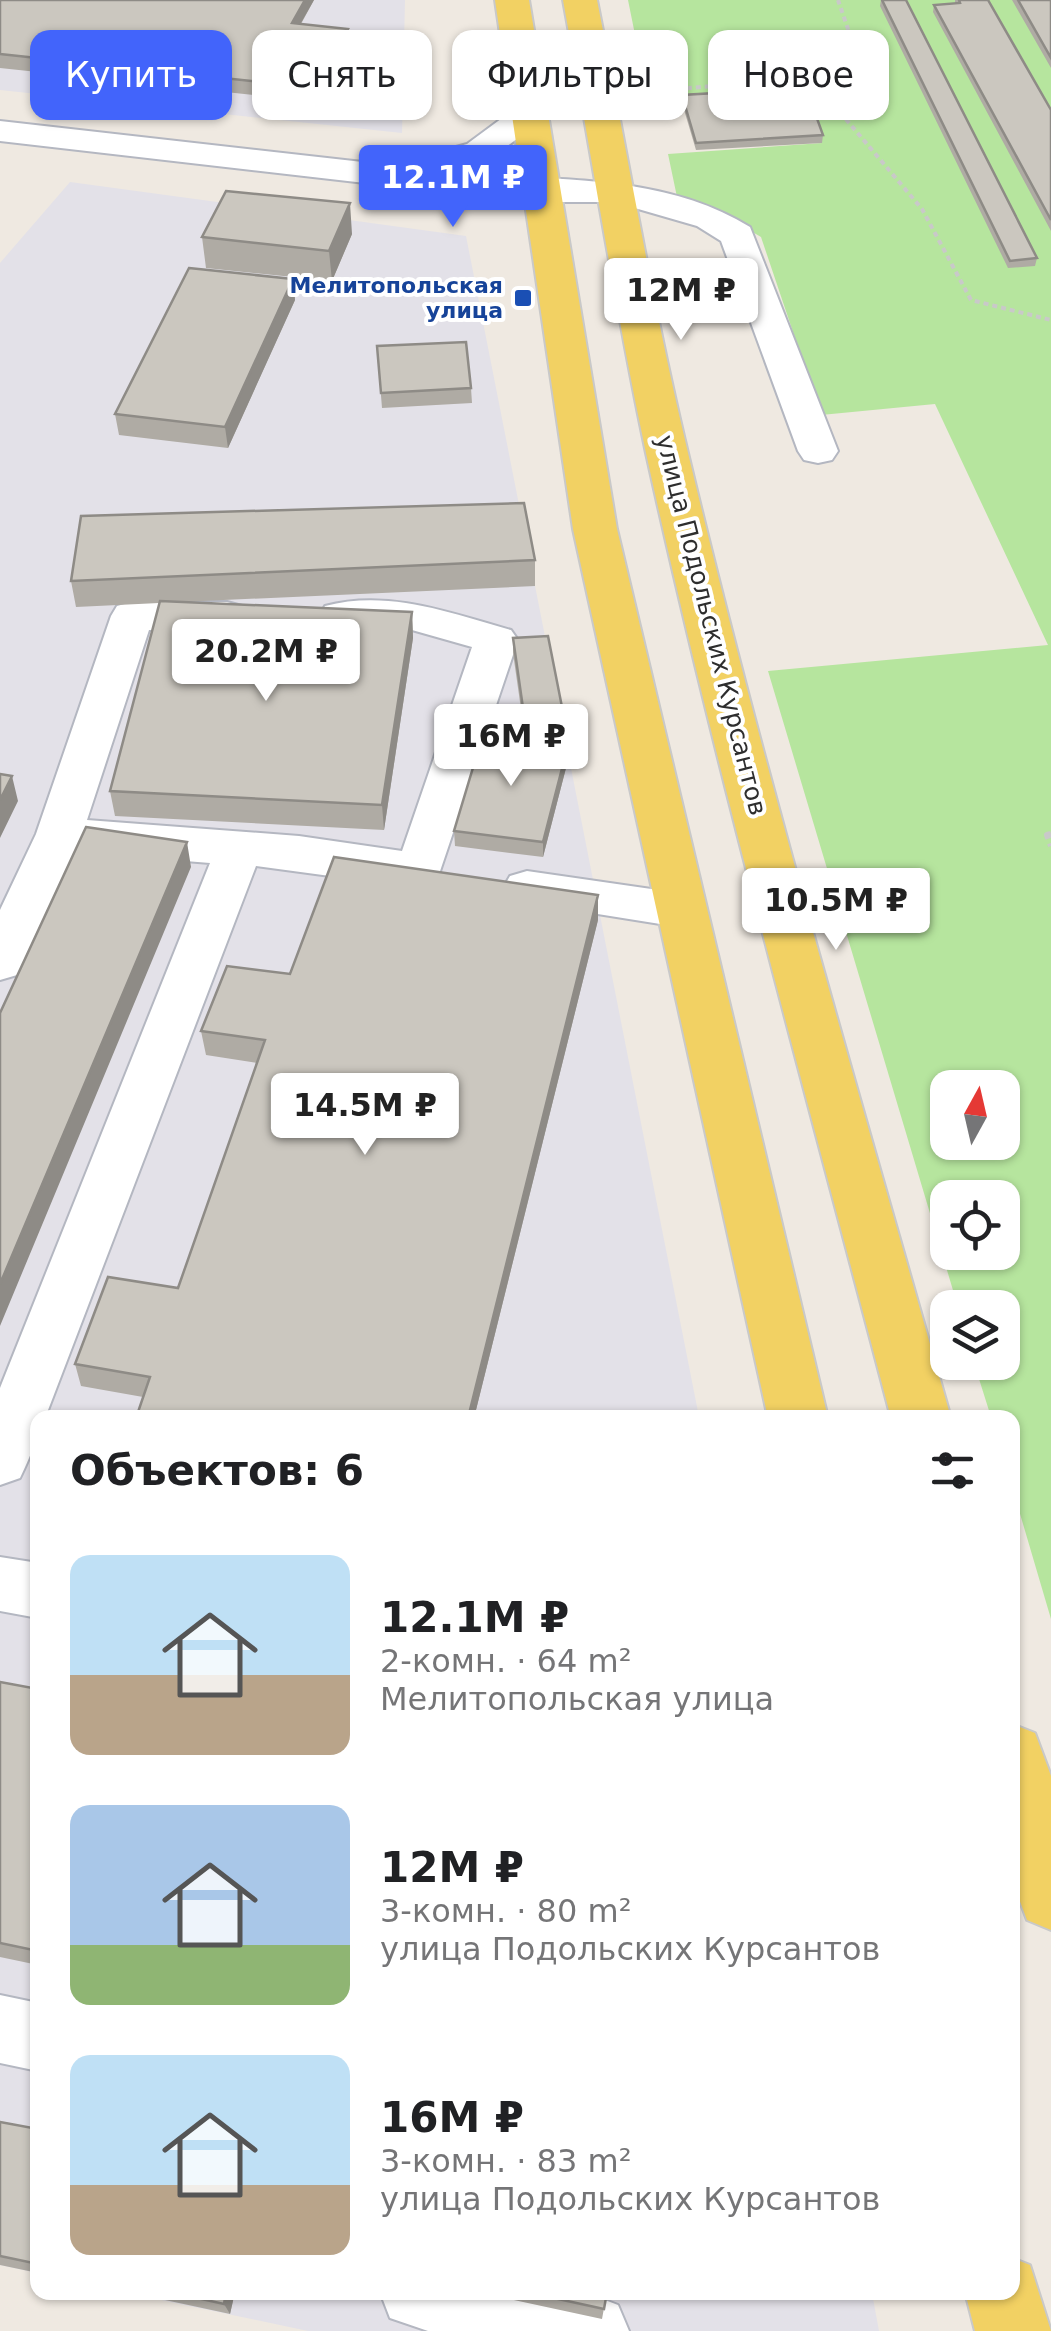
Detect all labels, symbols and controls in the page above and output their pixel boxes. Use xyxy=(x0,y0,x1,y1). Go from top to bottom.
chip: Купить xyxy=(30,30,232,120)
chip: Снять xyxy=(252,30,432,120)
chip: Фильтры xyxy=(452,30,688,120)
chip: Новое xyxy=(708,30,889,120)
pin: 12.1M ₽ xyxy=(361,145,545,230)
text: 12.1M ₽ xyxy=(381,158,525,196)
pin: 12M ₽ xyxy=(611,258,751,343)
text: 12M ₽ xyxy=(626,271,736,309)
place label: Мелитопольская улица xyxy=(290,273,503,323)
marker: Мелитопольская улица xyxy=(512,287,534,309)
street label: улица Подольских Курсантов xyxy=(650,432,773,818)
pin: 20.2M ₽ xyxy=(174,619,358,704)
text: 20.2M ₽ xyxy=(194,632,338,670)
pin: 16M ₽ xyxy=(441,704,581,789)
text: 16M ₽ xyxy=(456,717,566,755)
pin: 10.5M ₽ xyxy=(744,868,928,953)
text: 10.5M ₽ xyxy=(764,881,908,919)
north arrow xyxy=(930,1070,1020,1160)
map controls xyxy=(930,1070,1020,1380)
pin: 14.5M ₽ xyxy=(273,1073,457,1158)
text: 14.5M ₽ xyxy=(293,1086,437,1124)
button: locate xyxy=(930,1180,1020,1270)
button: layers xyxy=(930,1290,1020,1380)
icon: filters xyxy=(925,1443,980,1498)
text: Объектов: 6 xyxy=(70,1446,364,1495)
text: 12.1M ₽ xyxy=(380,1593,569,1642)
icon: home xyxy=(150,1595,270,1715)
text: 2-комн. · 64 m² xyxy=(380,1642,631,1680)
text: Мелитопольская улица xyxy=(380,1680,774,1718)
text: 12M ₽ xyxy=(380,1843,524,1892)
icon: home xyxy=(150,1845,270,1965)
text: 3-комн. · 80 m² xyxy=(380,1892,631,1930)
text: улица Подольских Курсантов xyxy=(380,1930,880,1968)
text: 16M ₽ xyxy=(380,2093,524,2142)
icon: home xyxy=(150,2095,270,2215)
text: 3-комн. · 83 m² xyxy=(380,2142,631,2180)
text: улица Подольских Курсантов xyxy=(380,2180,880,2218)

